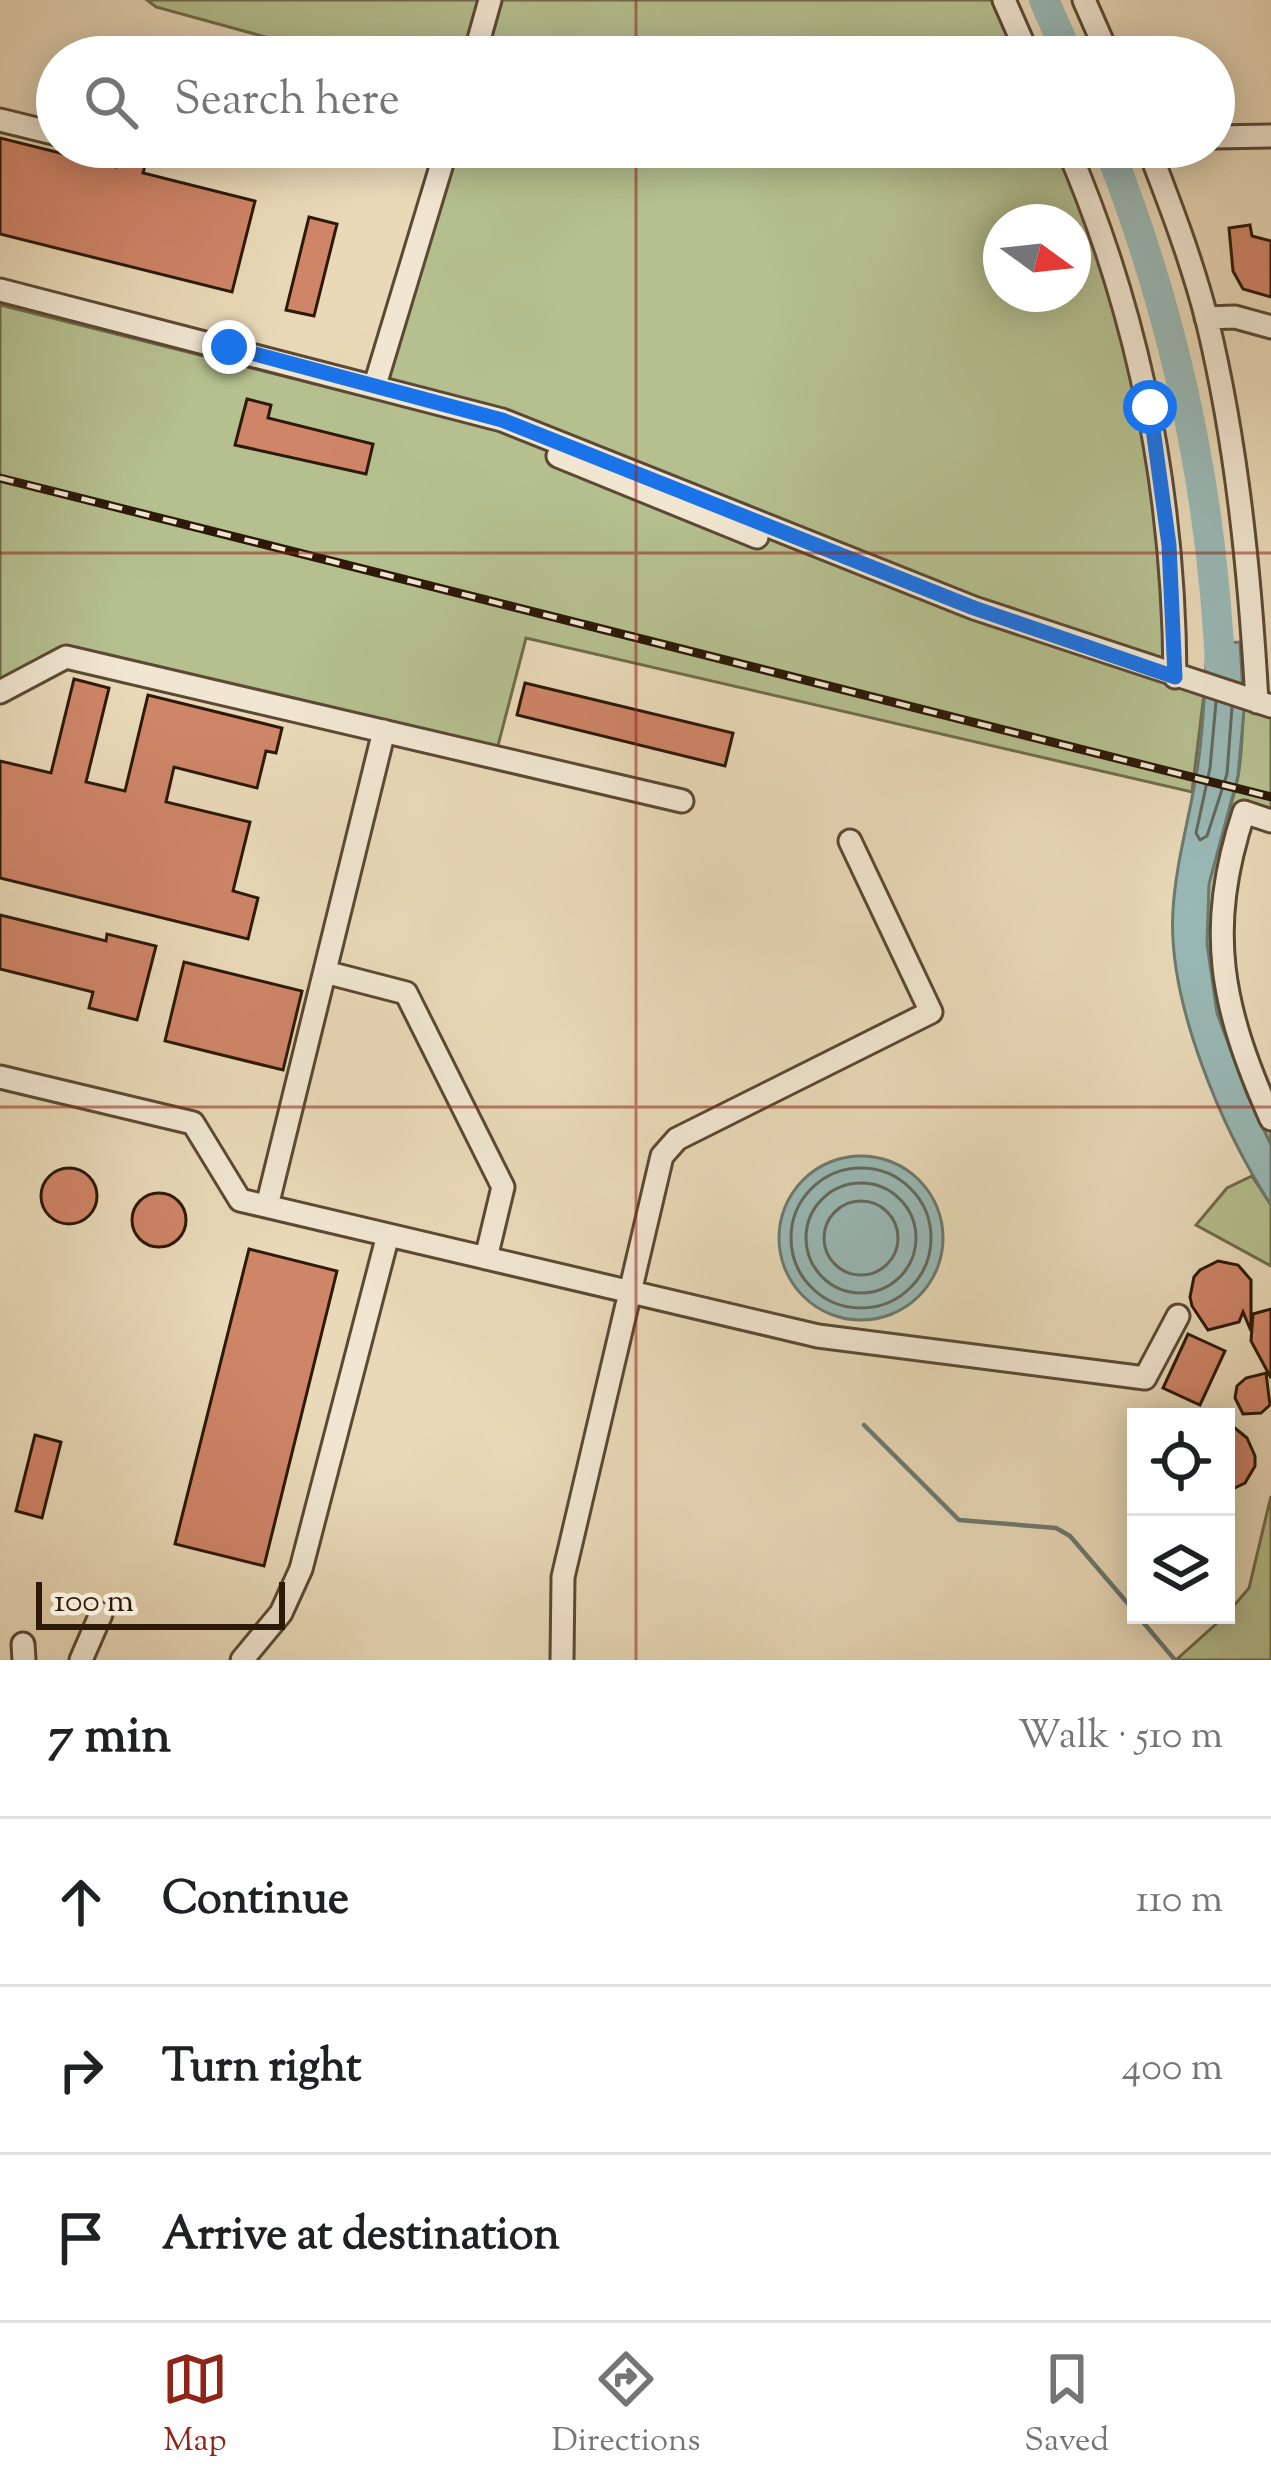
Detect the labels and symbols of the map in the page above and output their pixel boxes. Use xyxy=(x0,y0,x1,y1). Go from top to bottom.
north arrow xyxy=(983,204,1091,312)
route end xyxy=(202,320,256,374)
route start xyxy=(1123,380,1177,434)
scale bar xyxy=(36,1576,285,1629)

